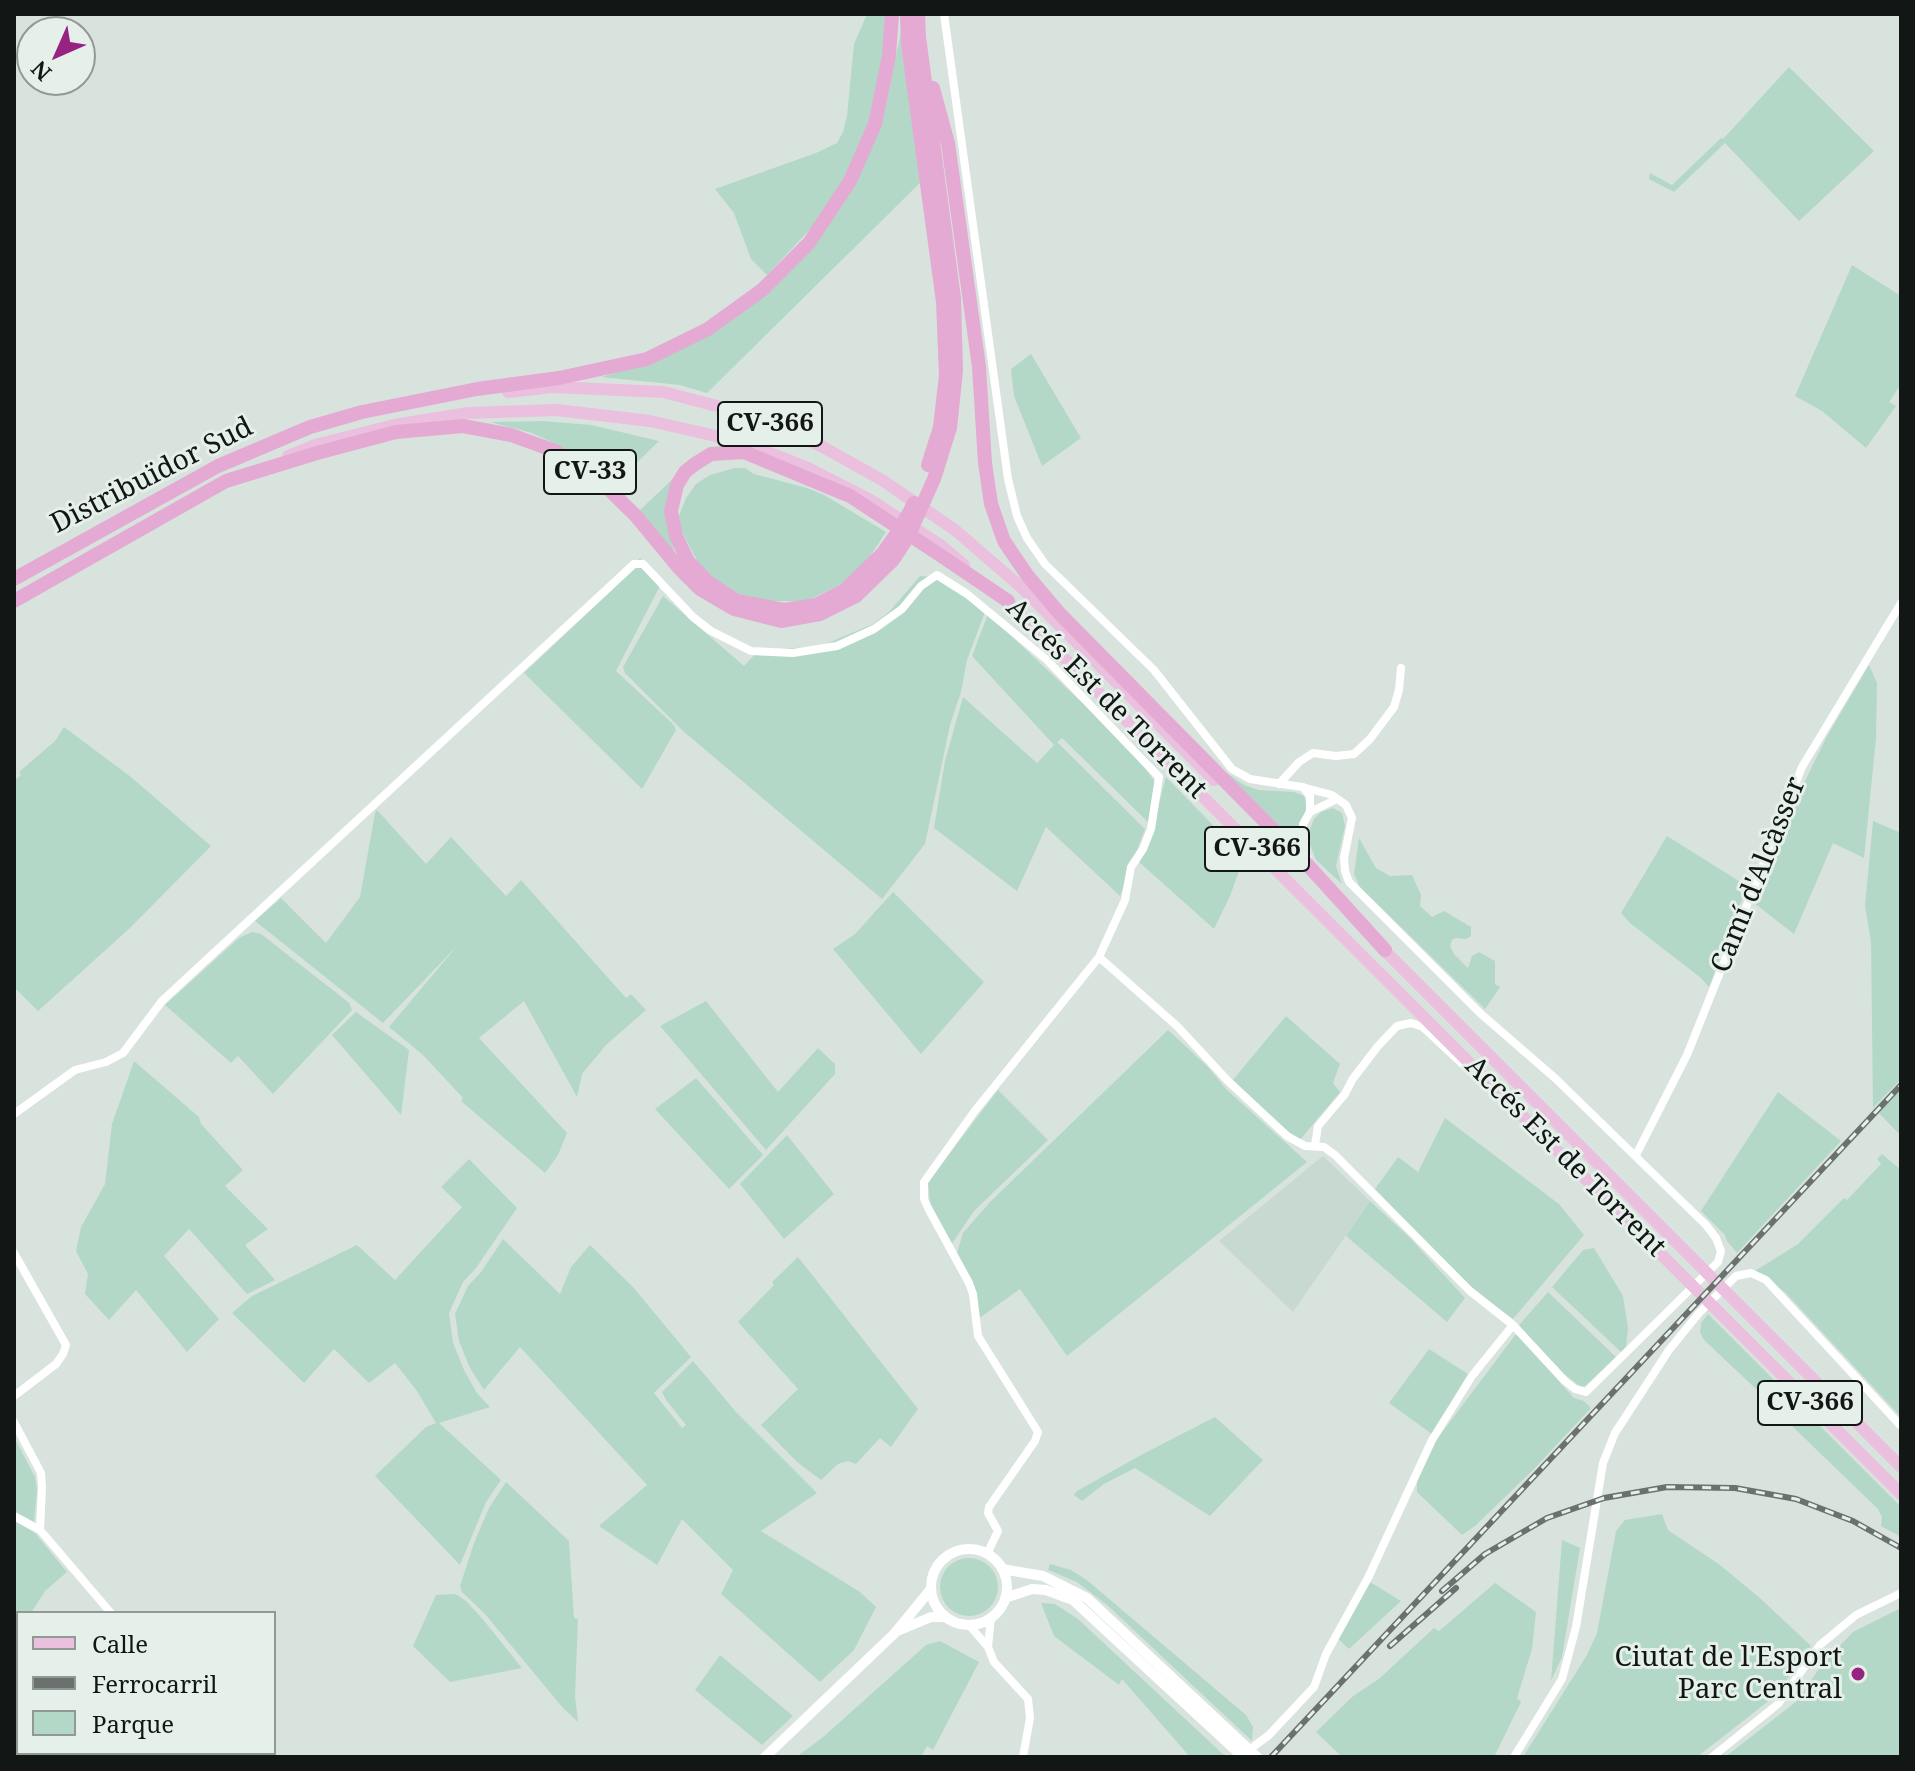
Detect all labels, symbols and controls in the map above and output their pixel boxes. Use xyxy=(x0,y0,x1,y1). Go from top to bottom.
north arrow xyxy=(16,16,96,96)
text: N xyxy=(24,55,57,88)
road number: CV-366 xyxy=(718,402,822,446)
street label: Distribuïdor Sud xyxy=(46,411,258,541)
road number: CV-33 xyxy=(544,450,636,494)
street label: Accés Est de Torrent xyxy=(999,592,1213,806)
street label: Camí d'Alcàsser xyxy=(1704,772,1814,978)
road number: CV-366 xyxy=(1205,827,1309,871)
street label: Accés Est de Torrent xyxy=(1458,1050,1672,1264)
road number: CV-366 xyxy=(1758,1381,1862,1425)
legend xyxy=(16,1611,276,1755)
text: Calle xyxy=(92,1627,148,1660)
place label: Ciutat de l'Esport Parc Central xyxy=(1615,1641,1842,1707)
marker: Ciutat de l'Esport Parc Central xyxy=(1849,1665,1867,1683)
text: Ferrocarril xyxy=(92,1667,218,1700)
text: Parque xyxy=(92,1707,174,1740)

